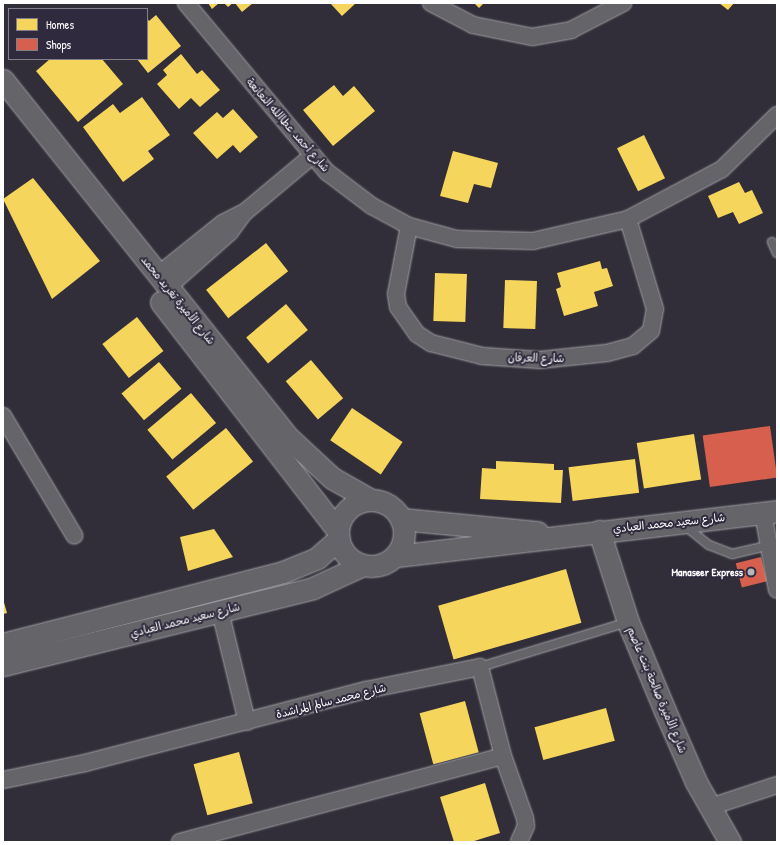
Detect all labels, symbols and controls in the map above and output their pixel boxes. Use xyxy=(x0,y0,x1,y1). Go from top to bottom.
legend xyxy=(8,8,148,60)
text: Homes xyxy=(46,16,74,33)
text: Shops xyxy=(46,36,71,53)
street label: شارع أحمد عطاالله النعانعة xyxy=(244,75,332,175)
street label: شارع الأميرة تغريد محمد xyxy=(138,253,218,347)
street label: شارع العرفان xyxy=(508,351,564,365)
street label: شارع سعيد محمد العبادي xyxy=(612,511,726,535)
place label: Manaseer Express xyxy=(672,565,743,579)
marker: Manaseer Express xyxy=(746,567,756,577)
street label: شارع سعيد محمد العبادي xyxy=(129,600,241,640)
street label: شارع الأميرة صالحة بنت عاصم xyxy=(624,625,690,755)
street label: شارع محمد سالم المراشدة xyxy=(275,681,387,721)

